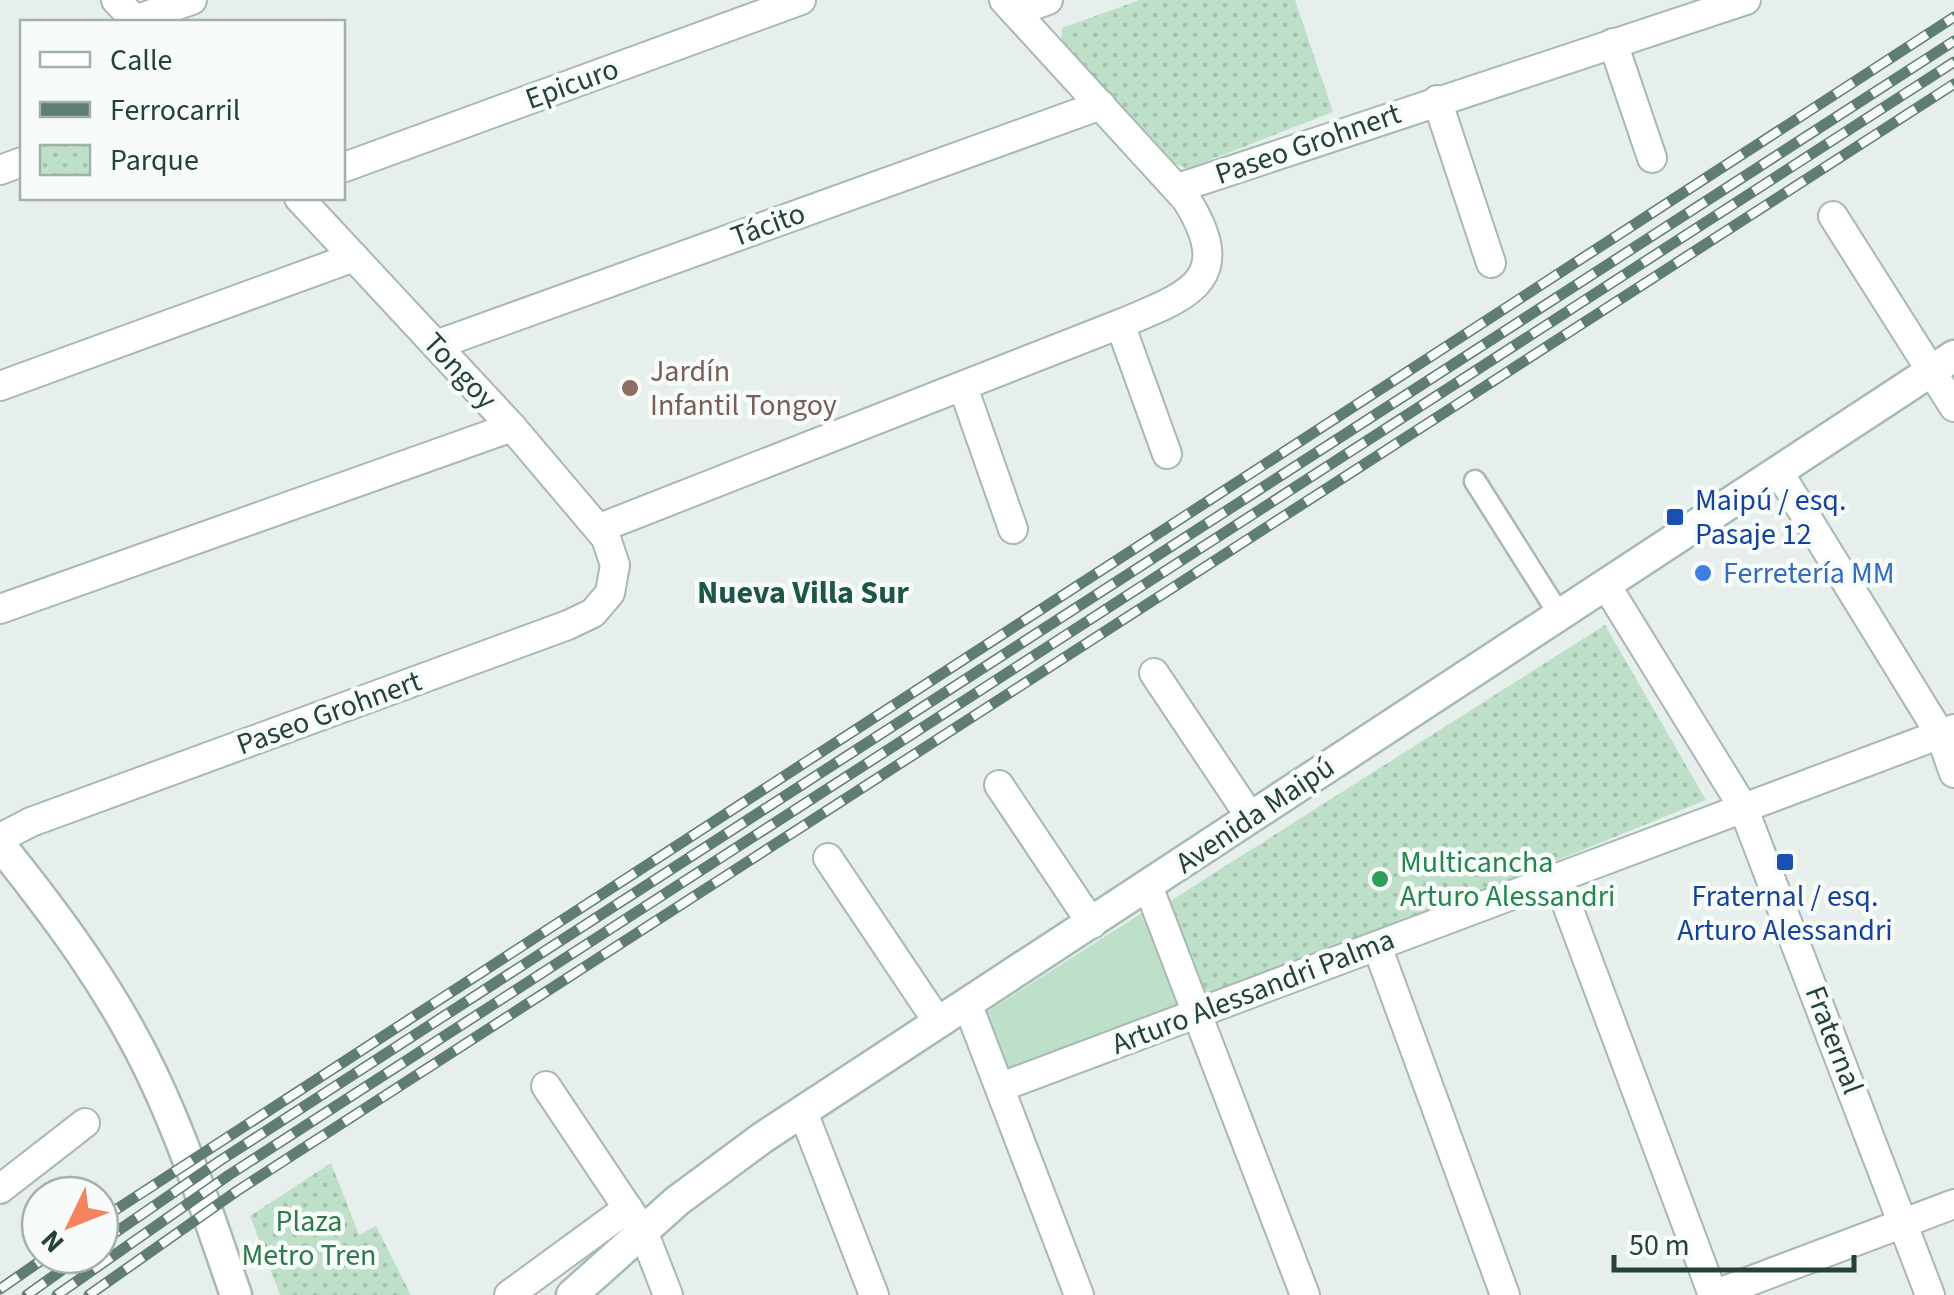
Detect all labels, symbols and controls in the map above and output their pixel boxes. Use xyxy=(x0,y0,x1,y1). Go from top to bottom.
legend xyxy=(20,20,345,200)
text: Calle xyxy=(110,39,172,82)
street label: Epicuro xyxy=(519,47,625,121)
text: Ferrocarril xyxy=(110,89,240,132)
street label: Paseo Grohnert xyxy=(1209,92,1407,196)
text: Parque xyxy=(110,139,199,182)
street label: Tácito xyxy=(725,192,811,258)
street label: Tongoy xyxy=(413,323,507,419)
place label: Jardín Infantil Tongoy xyxy=(650,350,837,427)
marker: Jardín Infantil Tongoy xyxy=(619,377,641,399)
place label: Maipú / esq. Pasaje 12 xyxy=(1695,479,1846,556)
marker: Maipú / esq. Pasaje 12 xyxy=(1664,506,1686,528)
place label: Ferretería MM xyxy=(1723,552,1895,595)
marker: Ferretería MM xyxy=(1692,562,1714,584)
district label: Nueva Villa Sur xyxy=(697,570,909,616)
street label: Paseo Grohnert xyxy=(231,660,427,766)
street label: Avenida Maipú xyxy=(1167,746,1343,884)
place label: Multicancha Arturo Alessandri xyxy=(1400,841,1615,918)
marker: Fraternal / esq. Arturo Alessandri xyxy=(1774,851,1796,873)
marker: Multicancha Arturo Alessandri xyxy=(1369,868,1391,890)
place label: Fraternal / esq. Arturo Alessandri xyxy=(1677,875,1893,952)
street label: Arturo Alessandri Palma xyxy=(1105,918,1401,1066)
street label: Fraternal xyxy=(1794,980,1874,1100)
north arrow xyxy=(20,1175,120,1275)
park label: Plaza Metro Tren xyxy=(242,1200,377,1277)
scale bar xyxy=(1614,1210,1854,1272)
text: N xyxy=(31,1221,73,1262)
text: 50 m xyxy=(1629,1224,1690,1267)

